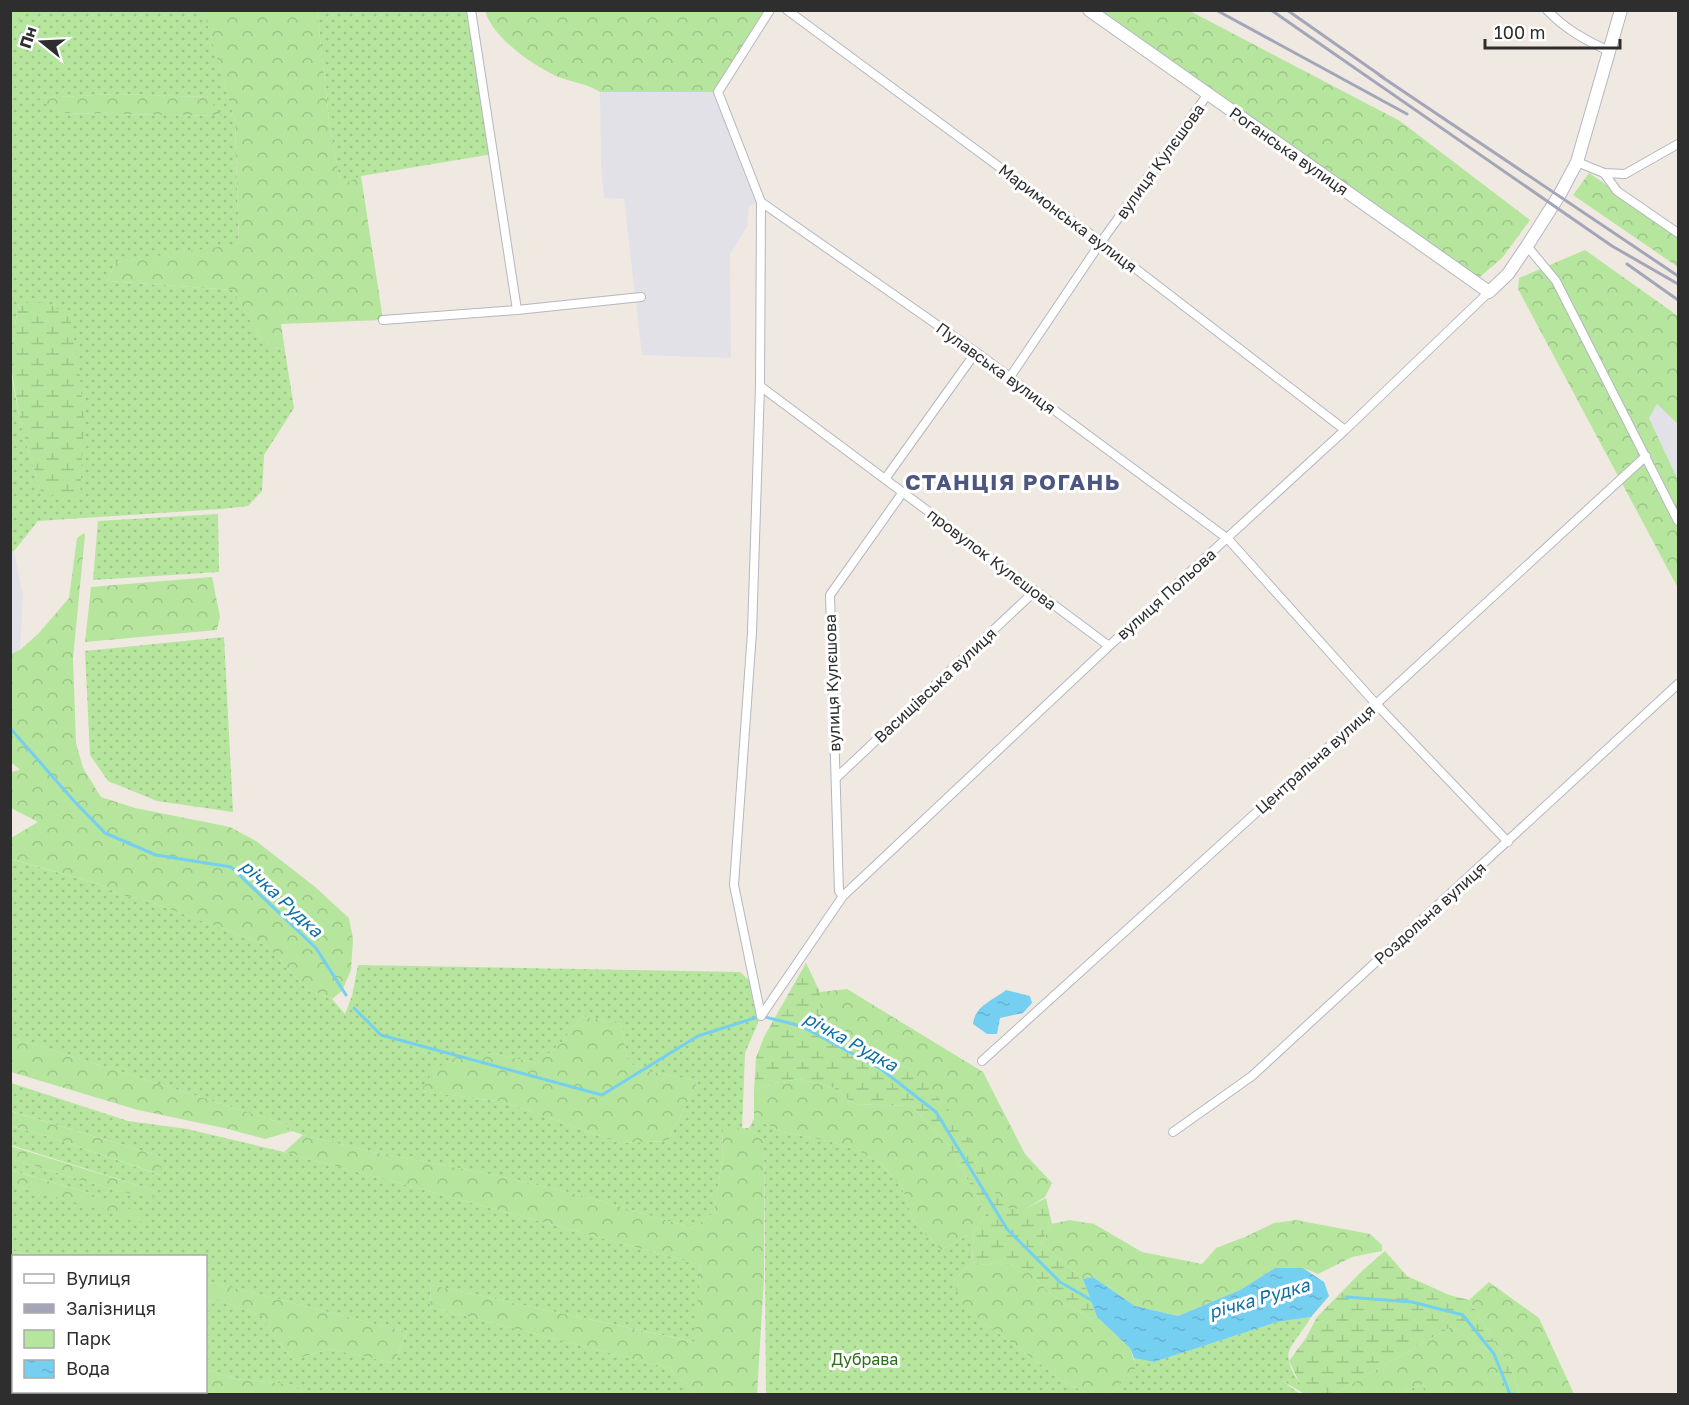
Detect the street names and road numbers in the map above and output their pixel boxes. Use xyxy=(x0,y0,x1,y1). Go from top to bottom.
street label: вулиця Кулєшова xyxy=(1111,99,1209,223)
street label: Роганська вулиця xyxy=(1226,102,1352,200)
street label: Маримонська вулиця xyxy=(995,159,1141,277)
street label: Пулавська вулиця xyxy=(932,318,1060,418)
street label: провулок Кулєшова xyxy=(923,504,1061,614)
street label: вулиця Польова xyxy=(1112,544,1220,644)
street label: вулиця Кулєшова xyxy=(820,614,844,752)
street label: Васищівська вулиця xyxy=(870,623,1000,747)
street label: Центральна вулиця xyxy=(1251,700,1379,818)
street label: Роздольна вулиця xyxy=(1370,857,1490,969)

